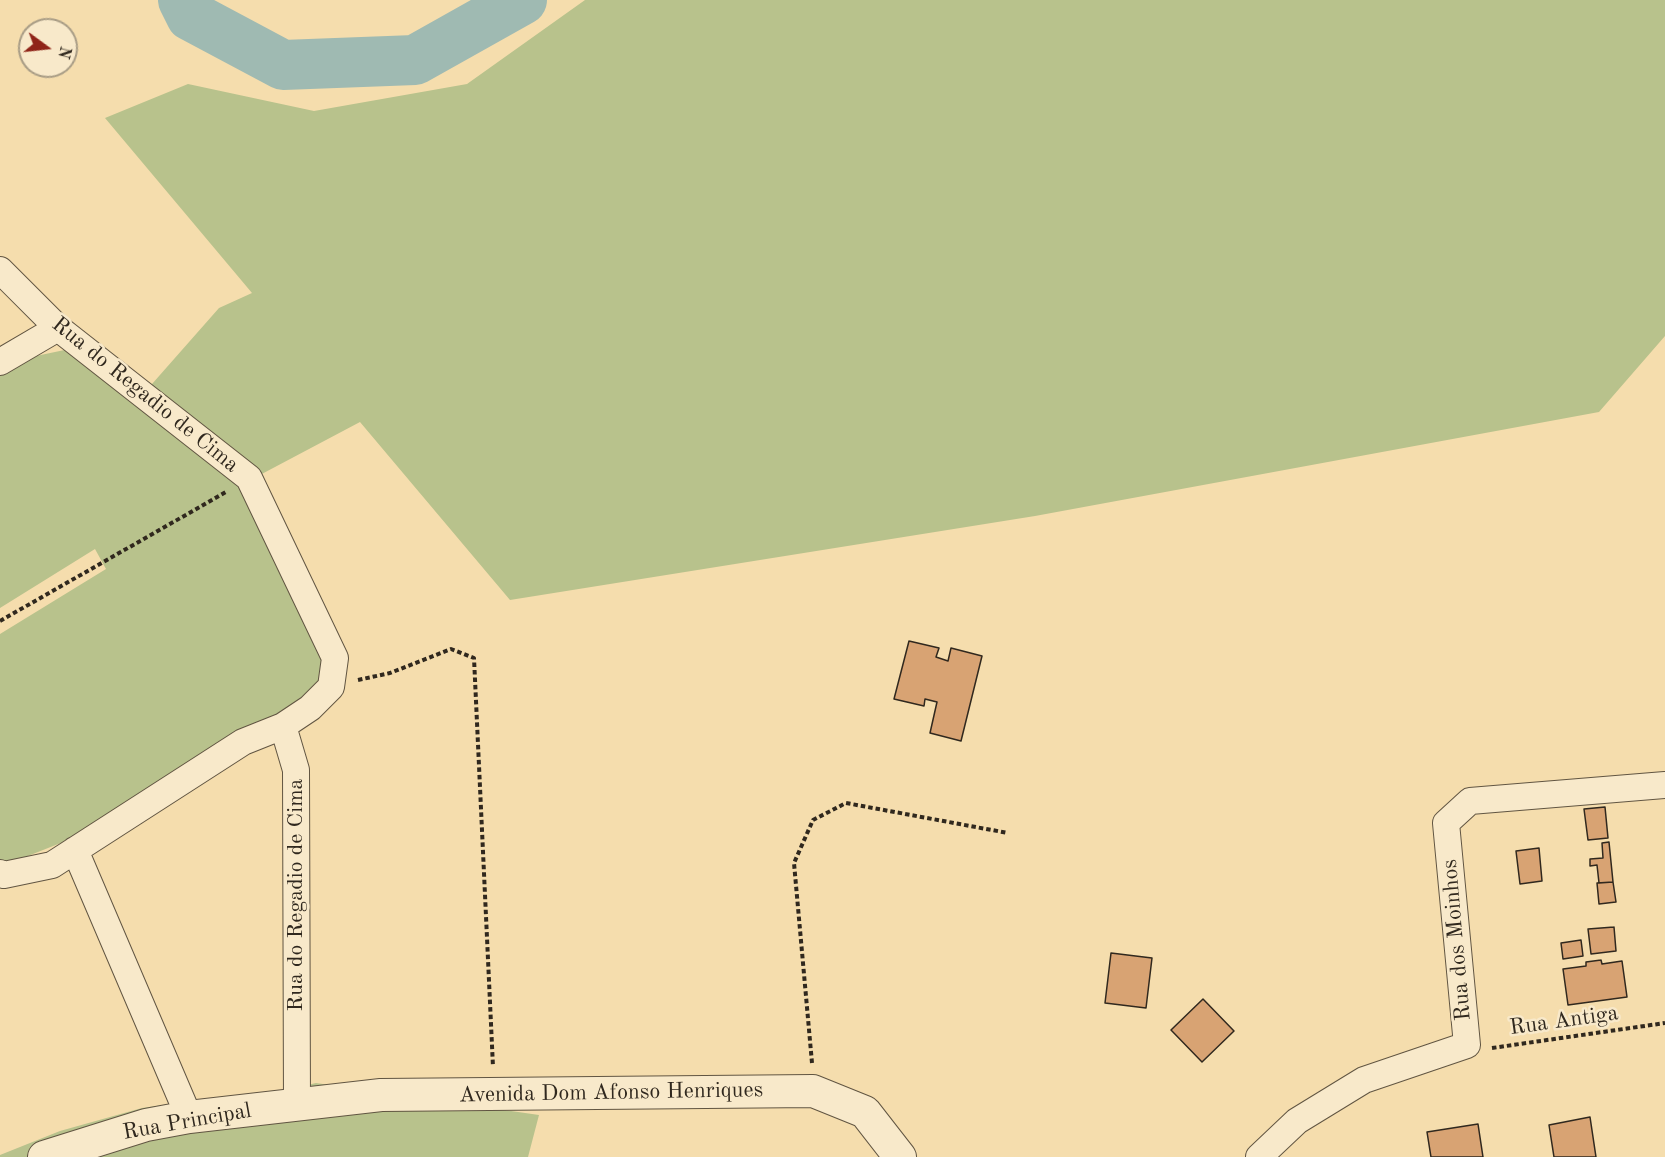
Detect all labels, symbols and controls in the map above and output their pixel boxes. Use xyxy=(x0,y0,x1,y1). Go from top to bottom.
north arrow xyxy=(18,18,78,78)
text: N xyxy=(54,44,73,60)
street label: Rua do Regadio de Cima xyxy=(46,311,244,479)
street label: Rua do Regadio de Cima xyxy=(283,779,309,1011)
street label: Rua dos Moinhos xyxy=(1437,858,1477,1022)
street label: Rua Antiga xyxy=(1508,1000,1620,1042)
street label: Avenida Dom Afonso Henriques xyxy=(459,1077,763,1109)
street label: Rua Principal xyxy=(121,1098,253,1146)

